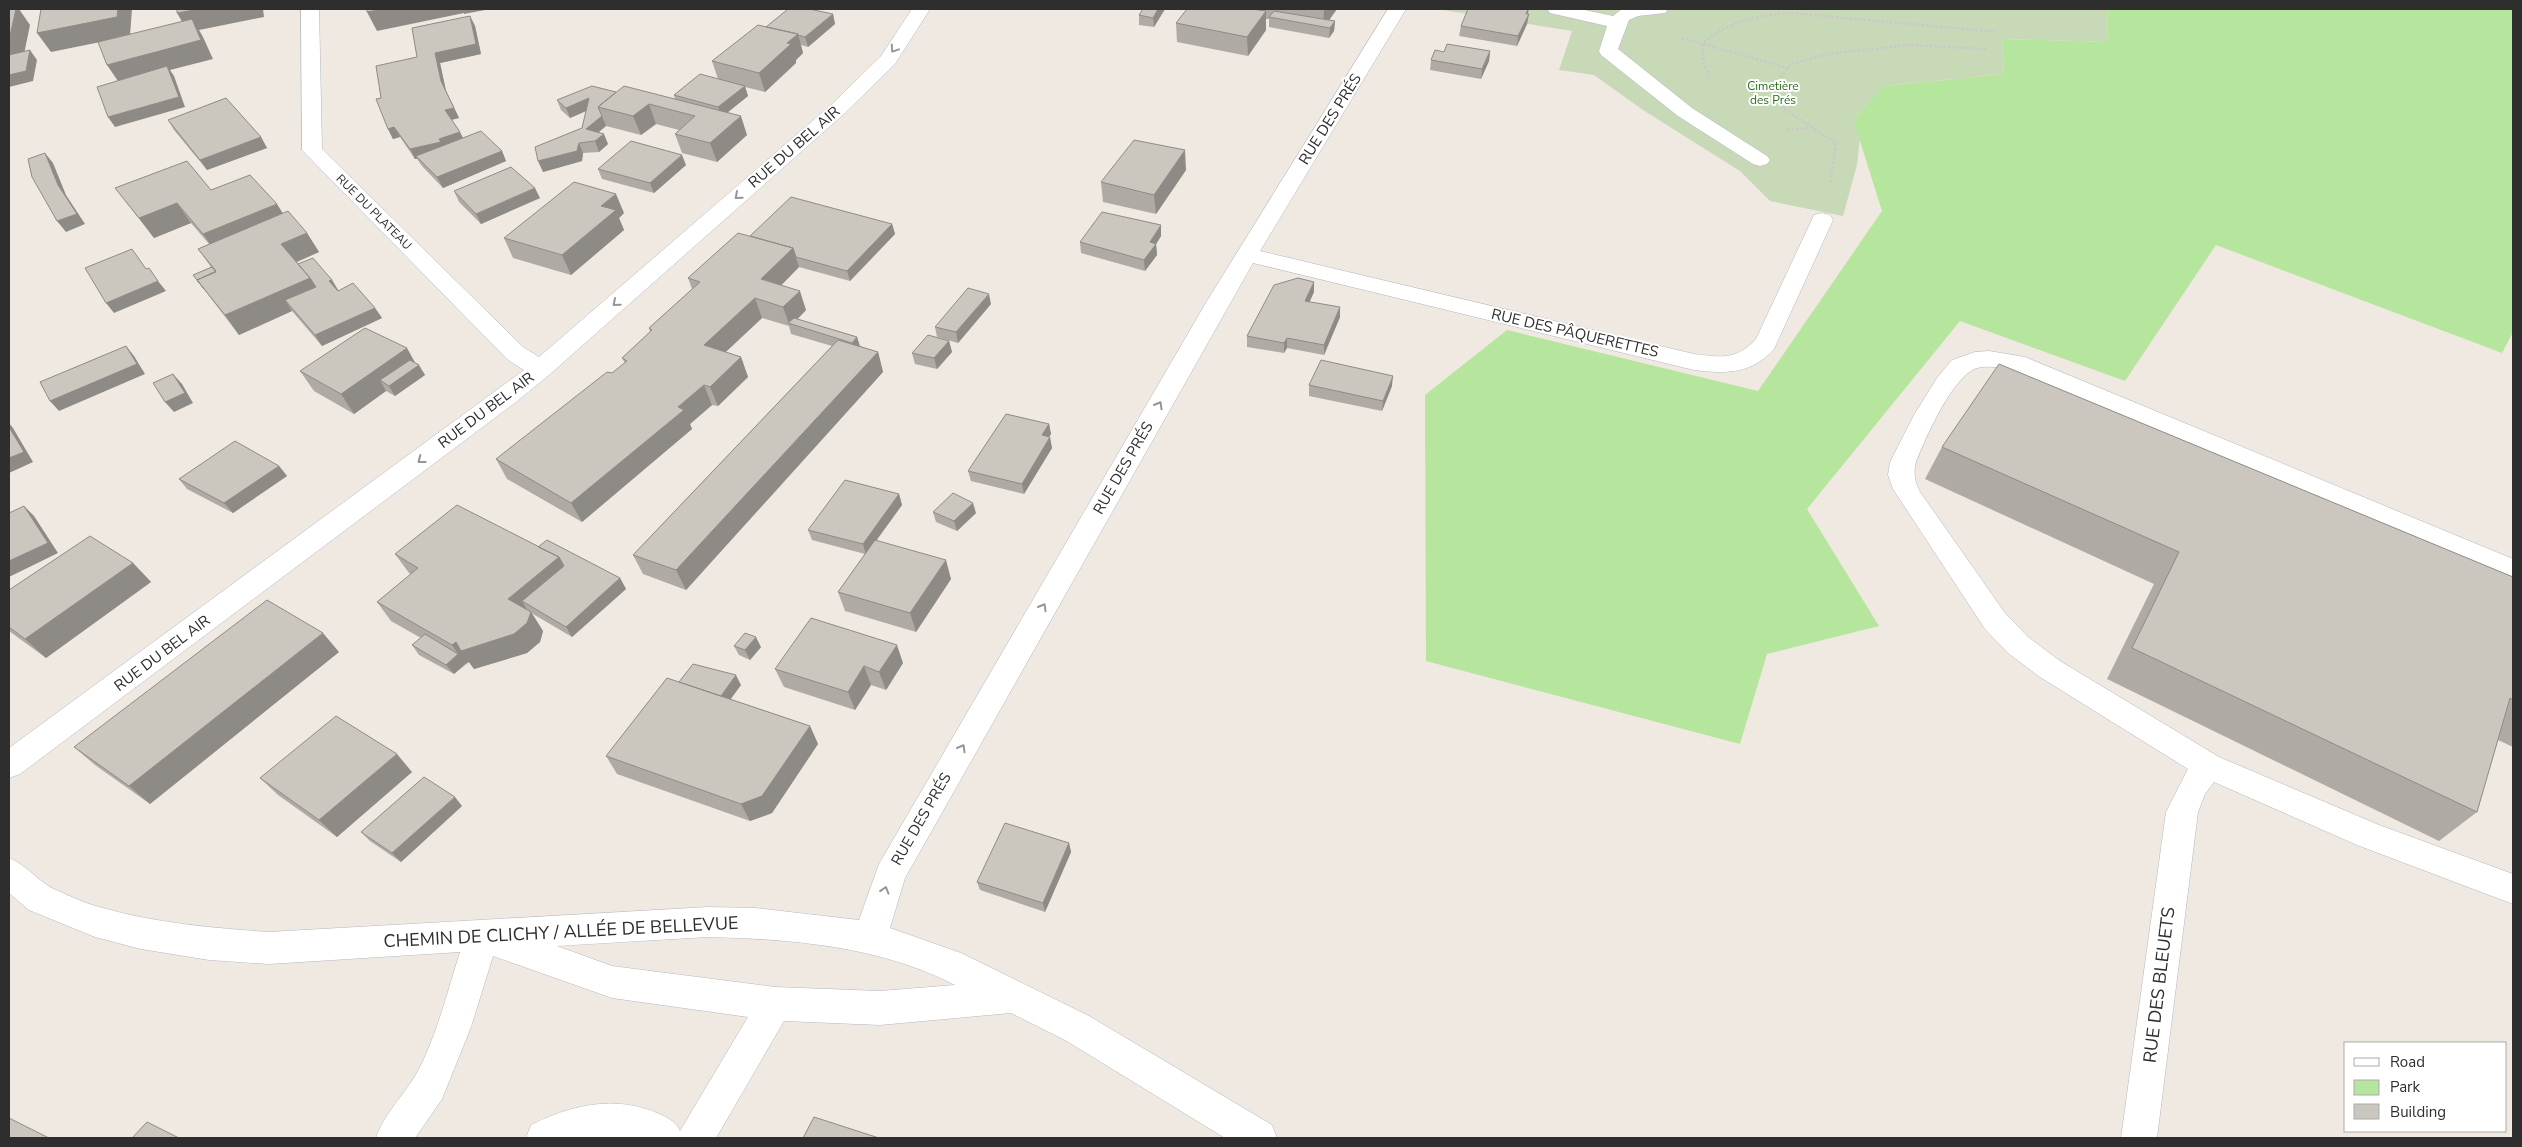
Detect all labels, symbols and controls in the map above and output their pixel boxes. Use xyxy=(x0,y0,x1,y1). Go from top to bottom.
one-way arrow xyxy=(891,44,901,53)
street label: RUE DES PRÉS xyxy=(1294,70,1366,168)
park label: Cimetière des Prés xyxy=(1747,78,1799,108)
street label: RUE DU BEL AIR xyxy=(744,102,844,192)
street label: RUE DU PLATEAU xyxy=(333,171,415,253)
one-way arrow xyxy=(734,190,743,199)
one-way arrow xyxy=(612,297,621,306)
street label: RUE DES PÂQUERETTES xyxy=(1489,304,1661,362)
street label: RUE DU BEL AIR xyxy=(434,367,538,453)
one-way arrow xyxy=(1153,402,1163,411)
street label: RUE DES PRÉS xyxy=(1088,418,1158,518)
one-way arrow xyxy=(417,454,427,463)
one-way arrow xyxy=(1037,603,1047,612)
street label: RUE DU BEL AIR xyxy=(110,610,214,696)
one-way arrow xyxy=(956,744,966,753)
street label: RUE DES PRÉS xyxy=(886,769,956,869)
one-way arrow xyxy=(879,886,889,895)
street label: RUE DES BLEUETS xyxy=(2138,906,2180,1064)
street label: CHEMIN DE CLICHY / ALLÉE DE BELLEVUE xyxy=(383,911,739,953)
legend xyxy=(2344,1042,2507,1132)
text: Road xyxy=(2390,1052,2425,1072)
text: Park xyxy=(2390,1077,2420,1097)
text: Building xyxy=(2390,1102,2446,1122)

